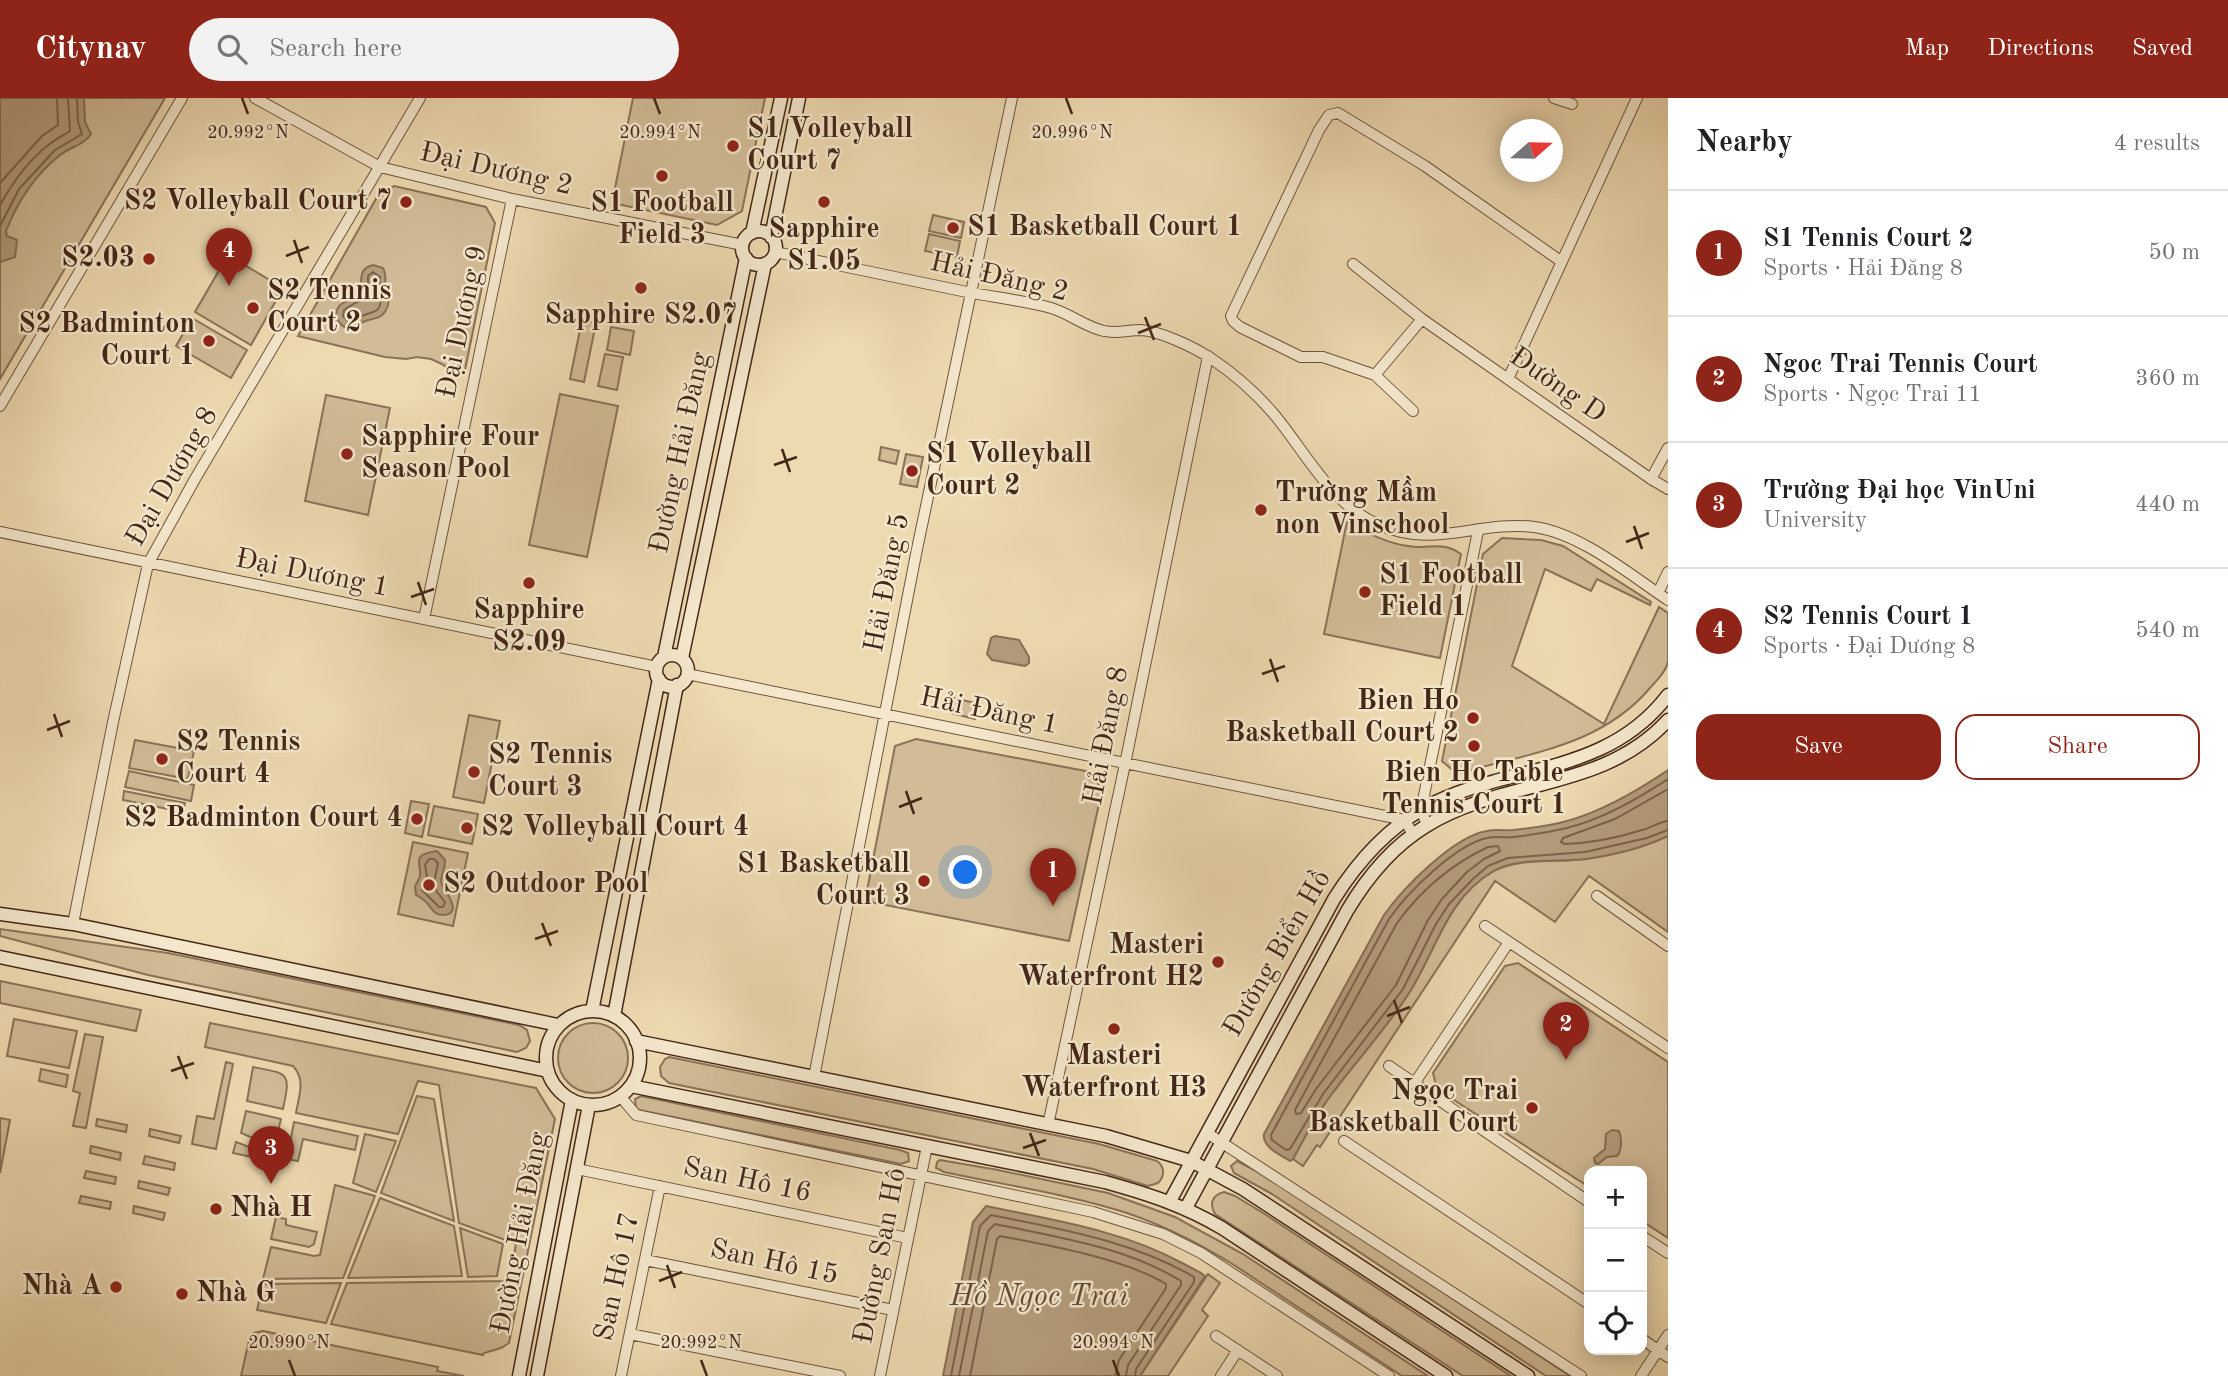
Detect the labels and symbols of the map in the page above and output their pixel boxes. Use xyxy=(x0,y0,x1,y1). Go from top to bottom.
place label: S1 Volleyball Court 7 xyxy=(747,116,913,176)
north arrow xyxy=(1500,119,1563,182)
text: 20.992°N xyxy=(207,124,289,142)
text: 20.994°N xyxy=(619,124,701,142)
text: 20.996°N xyxy=(1031,124,1113,142)
marker: S1 Volleyball Court 7 xyxy=(725,138,741,154)
street label: Đại Dương 2 xyxy=(417,139,575,201)
marker: S1 Football Field 3 xyxy=(654,168,670,184)
place label: S2 Volleyball Court 7 xyxy=(124,188,392,216)
place label: S1 Football Field 3 xyxy=(590,190,734,250)
marker: S2 Volleyball Court 7 xyxy=(398,194,414,210)
marker: Sapphire S1.05 xyxy=(816,194,832,210)
place label: S1 Basketball Court 1 xyxy=(967,214,1242,242)
place label: Sapphire S1.05 xyxy=(768,216,880,276)
marker: S1 Basketball Court 1 xyxy=(945,220,961,236)
pin: 4 xyxy=(206,228,252,286)
street label: Đại Dương 9 xyxy=(433,243,493,401)
place label: S2.03 xyxy=(61,245,135,273)
street label: Hải Đăng 2 xyxy=(927,249,1071,307)
marker: S2.03 xyxy=(141,251,157,267)
place label: S2 Tennis Court 2 xyxy=(267,278,391,338)
marker: Sapphire S2.07 xyxy=(633,280,649,296)
marker: S2 Tennis Court 2 xyxy=(245,300,261,316)
place label: Sapphire S2.07 xyxy=(544,302,738,330)
place label: S2 Badminton Court 1 xyxy=(18,311,195,371)
marker: S2 Badminton Court 1 xyxy=(201,333,217,349)
street label: Đường D xyxy=(1504,343,1610,429)
street label: Đường Hải Đăng xyxy=(646,350,716,556)
street label: Đại Dương 8 xyxy=(122,403,224,551)
place label: Sapphire Four Season Pool xyxy=(361,424,539,484)
place label: S1 Volleyball Court 2 xyxy=(926,441,1092,501)
marker: Sapphire Four Season Pool xyxy=(339,446,355,462)
marker: S1 Volleyball Court 2 xyxy=(904,463,920,479)
place label: Trường Mầm non Vinschool xyxy=(1275,475,1450,540)
marker: Trường Mầm non Vinschool xyxy=(1253,502,1269,518)
street label: Hải Đăng 5 xyxy=(861,511,915,655)
street label: Đại Dương 1 xyxy=(233,545,391,603)
place label: S1 Football Field 1 xyxy=(1379,562,1523,622)
marker: Sapphire S2.09 xyxy=(521,575,537,591)
marker: S1 Football Field 1 xyxy=(1357,584,1373,600)
place label: Sapphire S2.09 xyxy=(473,597,585,657)
street label: Hải Đăng 8 xyxy=(1080,664,1134,808)
street label: Hải Đăng 1 xyxy=(917,684,1061,740)
place label: Bien Ho Basketball Court 2 xyxy=(1225,688,1459,748)
marker: Bien Ho Basketball Court 2 xyxy=(1465,710,1481,726)
place label: S2 Tennis Court 4 xyxy=(176,729,300,789)
marker: Bien Ho Table Tennis Court 1 xyxy=(1466,738,1482,754)
place label: S2 Tennis Court 3 xyxy=(488,742,612,802)
marker: S2 Tennis Court 4 xyxy=(154,751,170,767)
place label: Bien Ho Table Tennis Court 1 xyxy=(1381,760,1567,820)
marker: S2 Tennis Court 3 xyxy=(466,764,482,780)
place label: S2 Badminton Court 4 xyxy=(124,805,403,833)
marker: S2 Badminton Court 4 xyxy=(409,811,425,827)
place label: S2 Volleyball Court 4 xyxy=(481,814,749,842)
marker: S2 Volleyball Court 4 xyxy=(459,820,475,836)
pin: 1 xyxy=(1030,848,1076,906)
place label: S1 Basketball Court 3 xyxy=(737,851,910,911)
your location xyxy=(948,855,982,889)
street label: Đường Biển Hồ xyxy=(1217,864,1337,1042)
place label: S2 Outdoor Pool xyxy=(443,871,649,899)
marker: S1 Basketball Court 3 xyxy=(916,873,932,889)
marker: S2 Outdoor Pool xyxy=(421,877,437,893)
place label: Masteri Waterfront H2 xyxy=(1018,932,1204,992)
marker: Masteri Waterfront H2 xyxy=(1210,954,1226,970)
pin: 2 xyxy=(1543,1002,1589,1060)
marker: Masteri Waterfront H3 xyxy=(1106,1021,1122,1037)
place label: Masteri Waterfront H3 xyxy=(1021,1043,1207,1103)
place label: Ngọc Trai Basketball Court xyxy=(1308,1078,1518,1138)
marker: Ngọc Trai Basketball Court xyxy=(1524,1100,1540,1116)
pin: 3 xyxy=(248,1126,294,1184)
street label: Đường Hải Đăng xyxy=(488,1130,554,1336)
street label: San Hô 16 xyxy=(680,1154,814,1208)
street label: Đường San Hô xyxy=(850,1166,912,1346)
place label: Nhà H xyxy=(230,1195,312,1223)
marker: Nhà H xyxy=(208,1201,224,1217)
street label: San Hô 17 xyxy=(591,1210,645,1344)
street label: San Hô 15 xyxy=(707,1236,841,1290)
place label: Nhà A xyxy=(22,1273,102,1301)
marker: Nhà A xyxy=(108,1279,124,1295)
place label: Nhà G xyxy=(196,1280,275,1308)
water label: Hồ Ngọc Trai xyxy=(948,1280,1129,1312)
marker: Nhà G xyxy=(174,1286,190,1302)
text: 20.990°N xyxy=(248,1334,330,1352)
text: 20.992°N xyxy=(660,1334,742,1352)
text: 20.994°N xyxy=(1072,1334,1154,1352)

